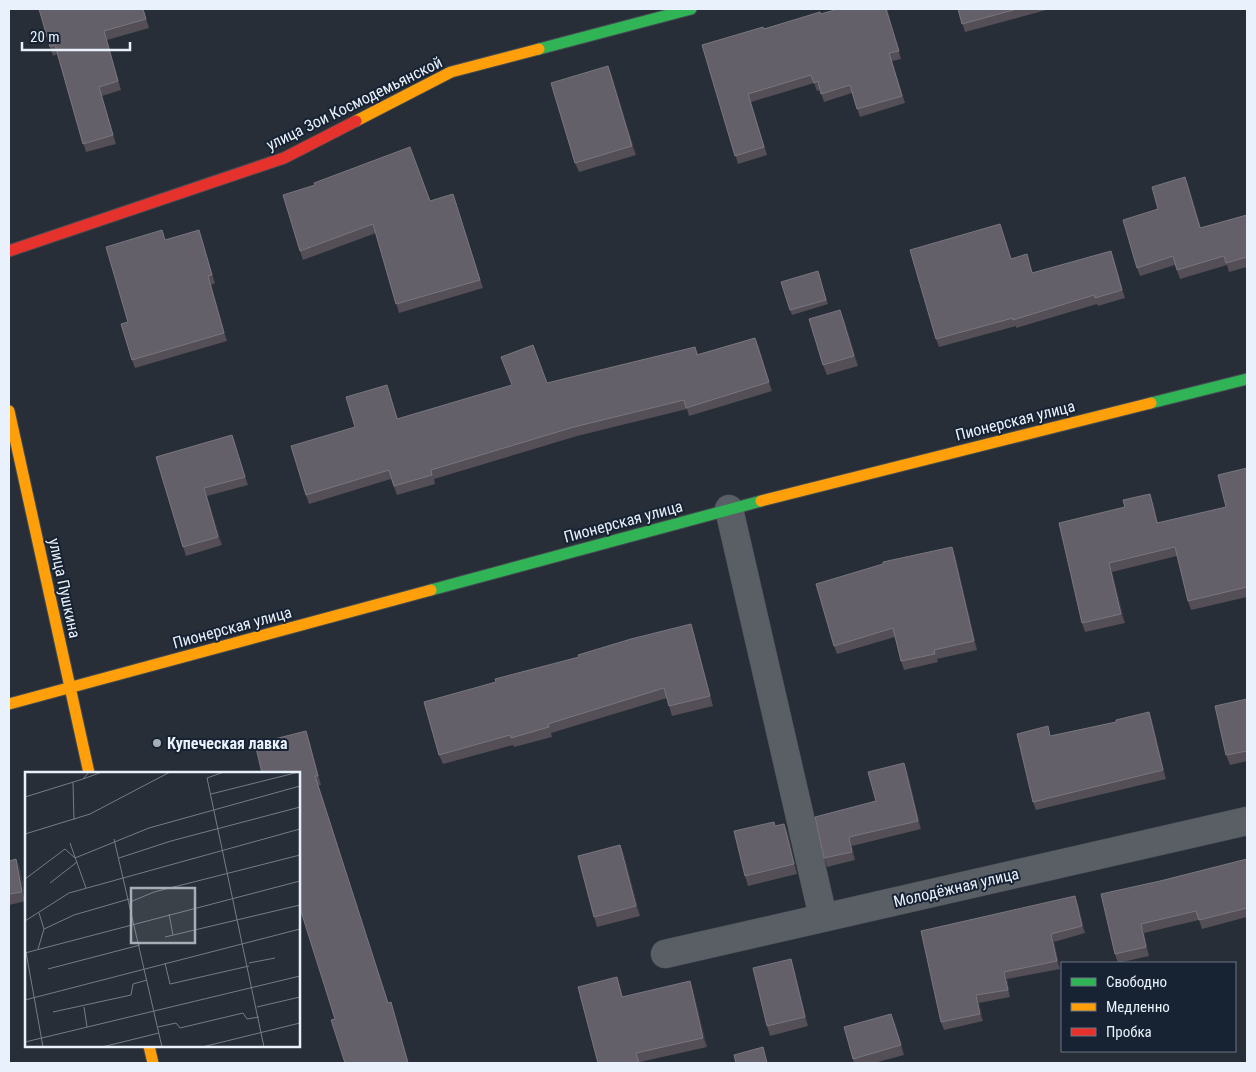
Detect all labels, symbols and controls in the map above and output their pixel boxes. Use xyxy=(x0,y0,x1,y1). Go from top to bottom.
scale bar xyxy=(22,20,130,52)
text: 20 m xyxy=(30,28,60,46)
street label: улица Зои Космодемьянской xyxy=(263,52,445,154)
street label: Пионерская улица xyxy=(953,396,1077,445)
street label: Пионерская улица xyxy=(562,496,685,547)
street label: улица Пушкина xyxy=(45,536,84,640)
street label: Пионерская улица xyxy=(171,602,294,653)
place label: Купеческая лавка xyxy=(167,734,288,753)
marker: Купеческая лавка xyxy=(151,737,163,749)
inset map xyxy=(25,772,300,1047)
street label: Молодёжная улица xyxy=(892,864,1021,911)
legend xyxy=(1061,962,1236,1052)
text: Свободно xyxy=(1106,973,1167,991)
text: Медленно xyxy=(1106,998,1170,1016)
text: Пробка xyxy=(1106,1023,1152,1041)

